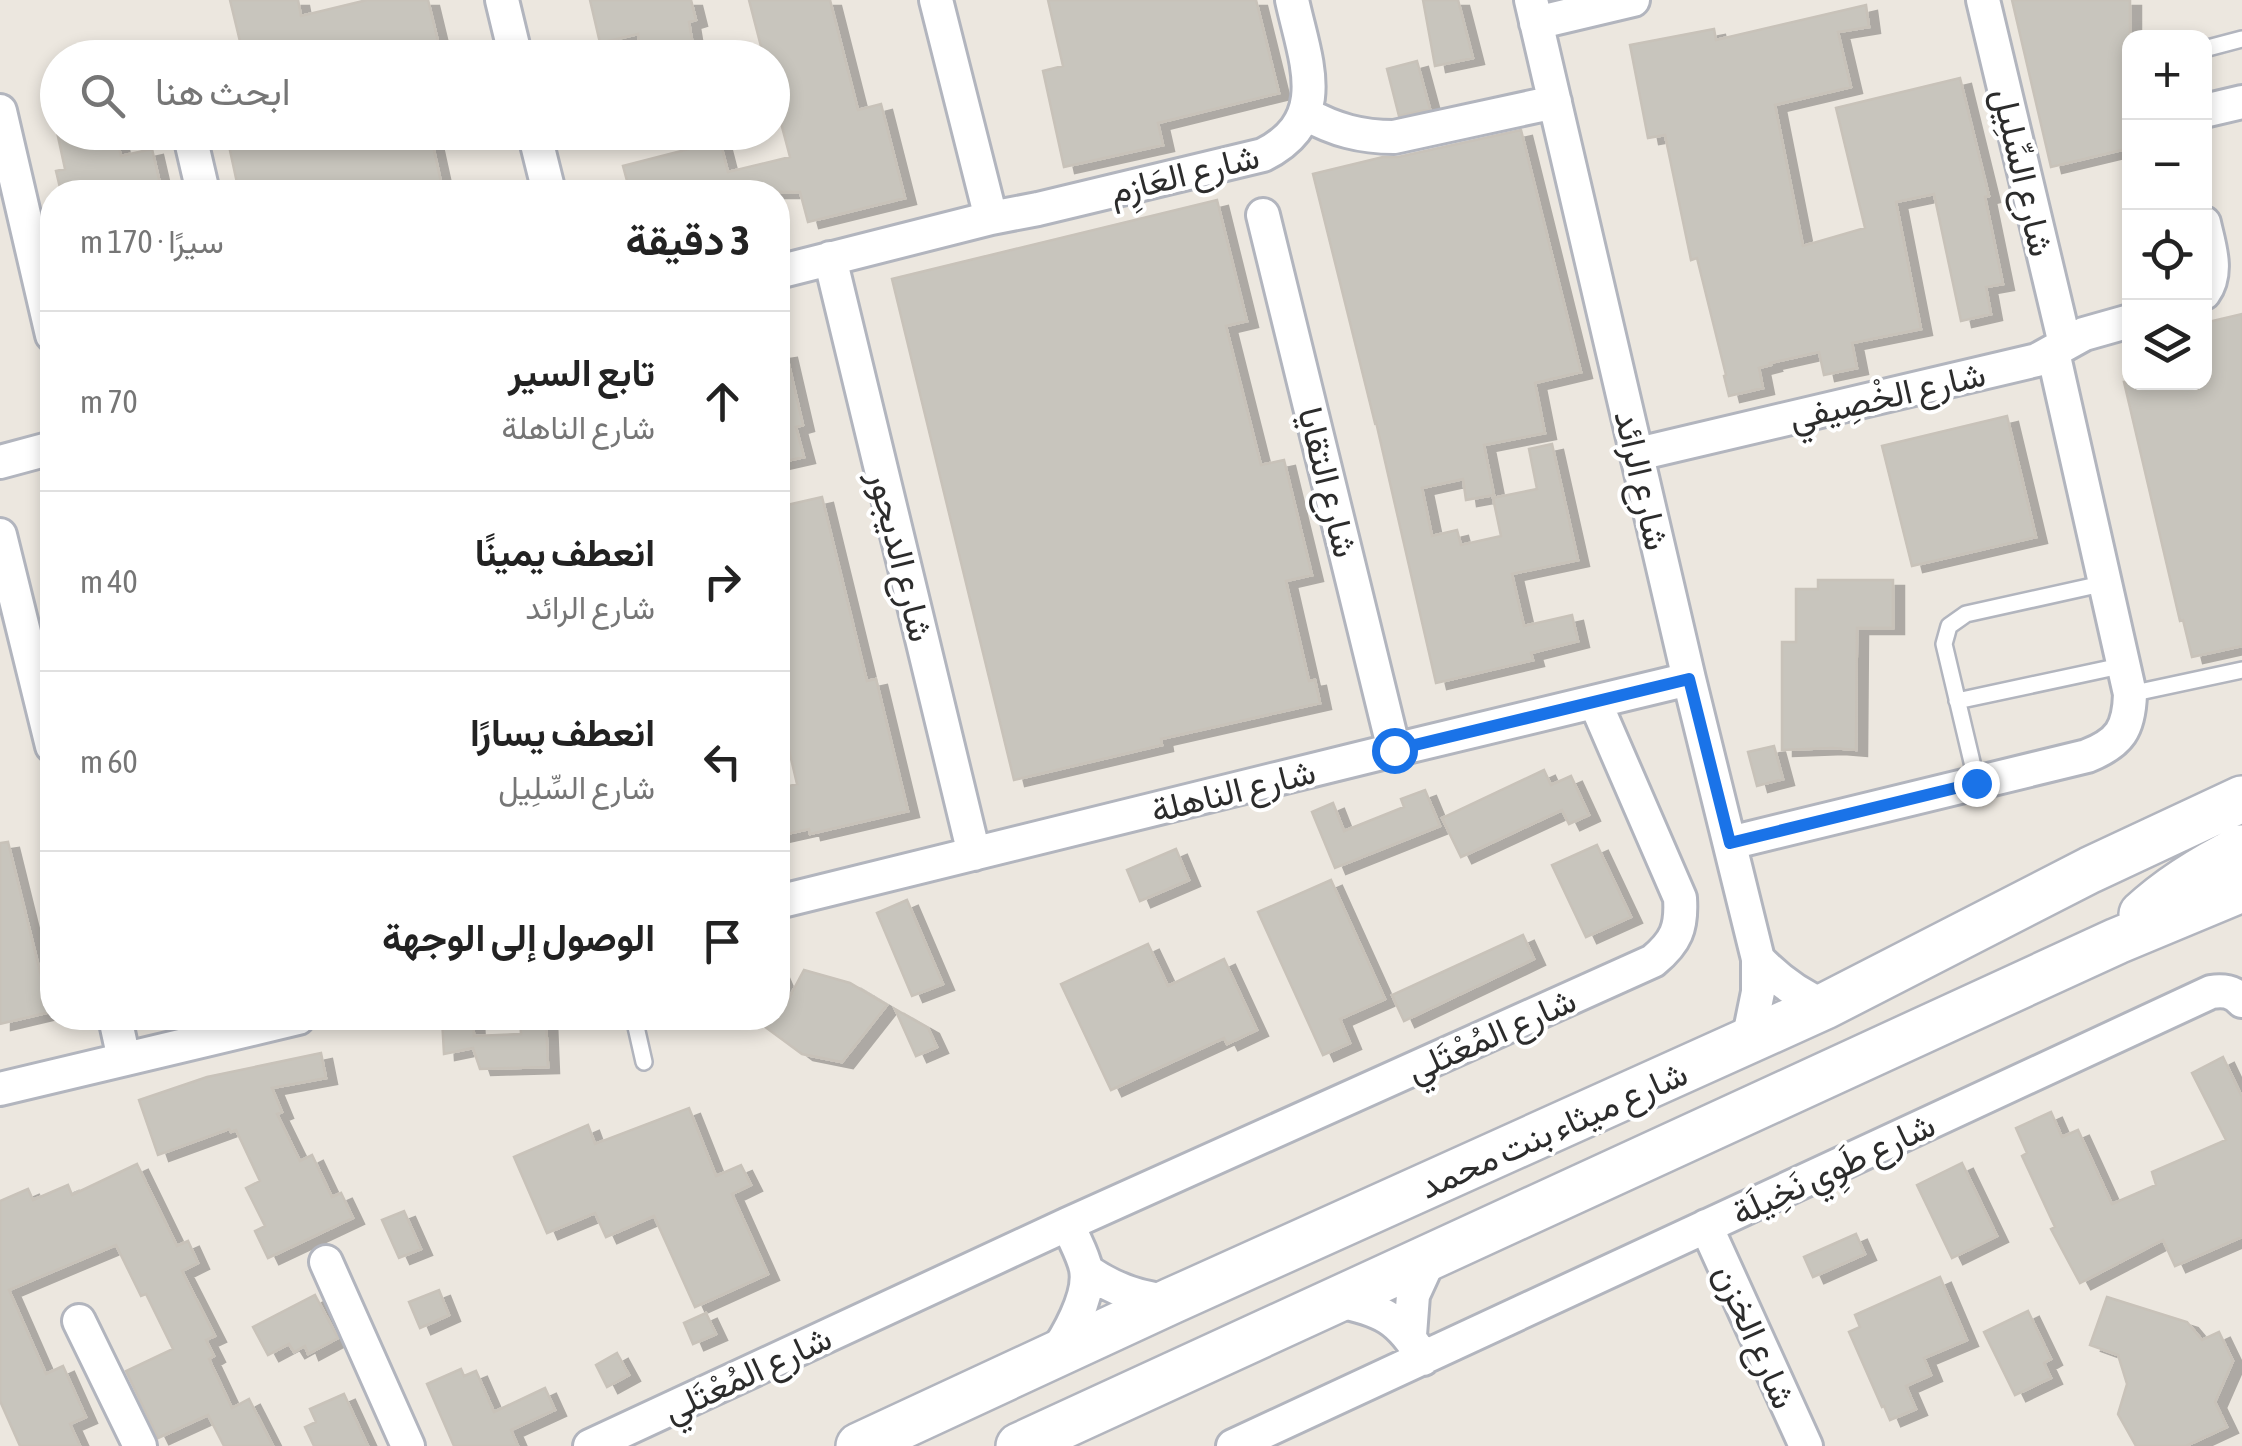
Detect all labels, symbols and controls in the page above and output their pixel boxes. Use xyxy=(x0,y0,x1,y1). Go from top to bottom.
map controls xyxy=(2122,30,2212,390)
button: + xyxy=(2122,30,2212,120)
search box xyxy=(40,40,790,150)
icon: search xyxy=(75,68,130,123)
text: ابحث هنا xyxy=(155,70,291,113)
street label: شارع السِّلِيل xyxy=(1980,84,2063,261)
button: − xyxy=(2122,120,2212,210)
street label: شارع العَازِم xyxy=(1105,135,1265,219)
button: locate xyxy=(2122,210,2212,300)
text: 3 دقيقة xyxy=(625,216,750,264)
text: سيرًا · 170 m xyxy=(80,223,224,260)
button: layers xyxy=(2122,300,2212,390)
text: تابع السير xyxy=(508,351,655,394)
street label: شارع الخْصِيفي xyxy=(1785,353,1991,447)
icon: ahead xyxy=(695,374,750,429)
text: 70 m xyxy=(80,383,138,420)
street label: شارع التقايا xyxy=(1286,403,1367,562)
street label: شارع الرائد xyxy=(1603,406,1678,555)
text: شارع الناهلة xyxy=(501,409,655,446)
street label: شارع الديجور xyxy=(856,466,942,647)
text: انعطف يمينًا xyxy=(475,531,655,574)
icon: right xyxy=(695,554,750,609)
text: 40 m xyxy=(80,563,138,600)
text: شارع الرائد xyxy=(525,589,655,626)
text: انعطف يسارًا xyxy=(470,711,655,754)
route start xyxy=(1372,728,1418,774)
icon: left xyxy=(695,734,750,789)
text: 60 m xyxy=(80,743,138,780)
street label: شارع الناهلة xyxy=(1147,750,1321,835)
route end xyxy=(1954,761,2000,807)
text: شارع السِّلِيل xyxy=(498,769,655,806)
icon: arrive xyxy=(695,914,750,969)
text: الوصول إلى الوجهة xyxy=(382,916,655,959)
street label: شارع المُعْتَلي xyxy=(1400,979,1586,1098)
street label: شارع ميثاء بنت محمد xyxy=(1413,1052,1695,1211)
street label: شارع طَوِي نَخِيلَة xyxy=(1725,1104,1945,1241)
street label: شارع الخزن xyxy=(1702,1258,1805,1416)
street label: شارع المُعْتَلي xyxy=(657,1317,842,1438)

